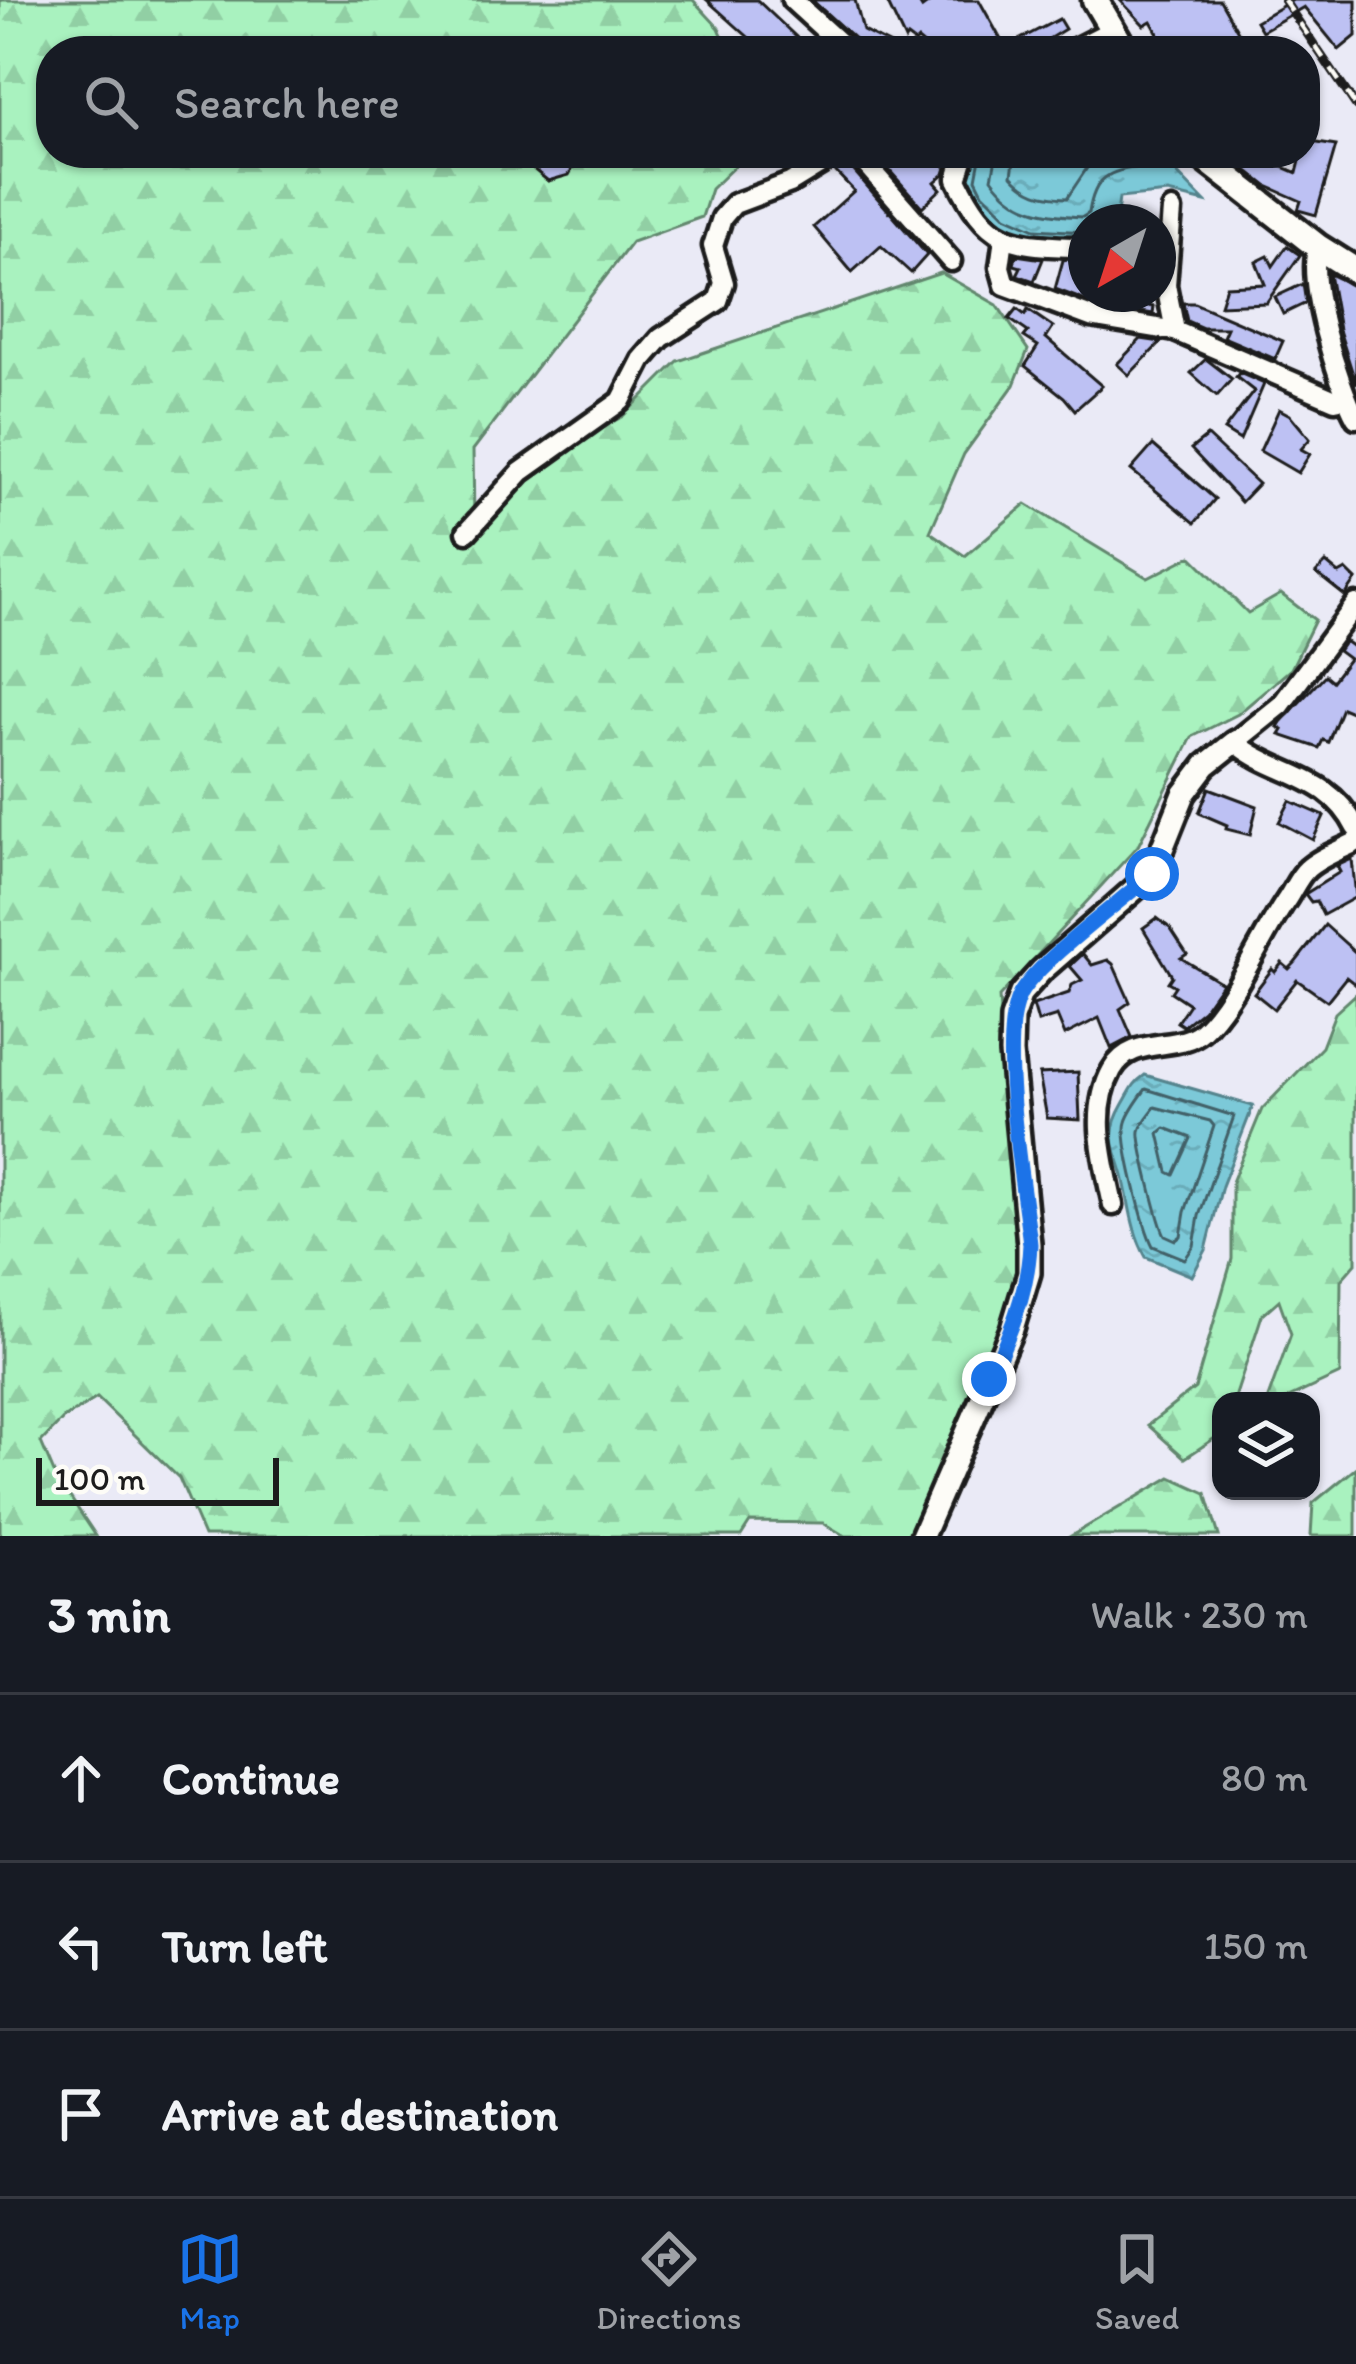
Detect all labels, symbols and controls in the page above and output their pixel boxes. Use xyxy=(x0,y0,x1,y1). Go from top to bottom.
search box xyxy=(36,36,1320,168)
icon: search xyxy=(78,69,144,135)
text: Search here xyxy=(174,75,400,129)
north arrow xyxy=(1068,204,1176,312)
route start xyxy=(1125,847,1179,901)
route end xyxy=(962,1352,1016,1406)
map controls xyxy=(1212,1392,1320,1500)
button: layers xyxy=(1212,1392,1320,1500)
scale bar xyxy=(36,1452,279,1505)
text: 100 m xyxy=(54,1459,145,1498)
text: 3 min xyxy=(48,1584,170,1645)
text: Walk · 230 m xyxy=(1091,1591,1308,1638)
icon: ahead xyxy=(48,1745,114,1811)
text: Continue xyxy=(162,1751,340,1805)
text: 80 m xyxy=(1221,1754,1308,1801)
icon: left xyxy=(48,1913,114,1979)
text: Turn left xyxy=(162,1919,328,1973)
text: 150 m xyxy=(1204,1922,1308,1969)
icon: arrive xyxy=(48,2081,114,2147)
text: Arrive at destination xyxy=(162,2087,558,2141)
tab: Map xyxy=(177,2226,243,2337)
tab: Directions xyxy=(596,2226,741,2337)
tab: Saved xyxy=(1095,2226,1179,2337)

